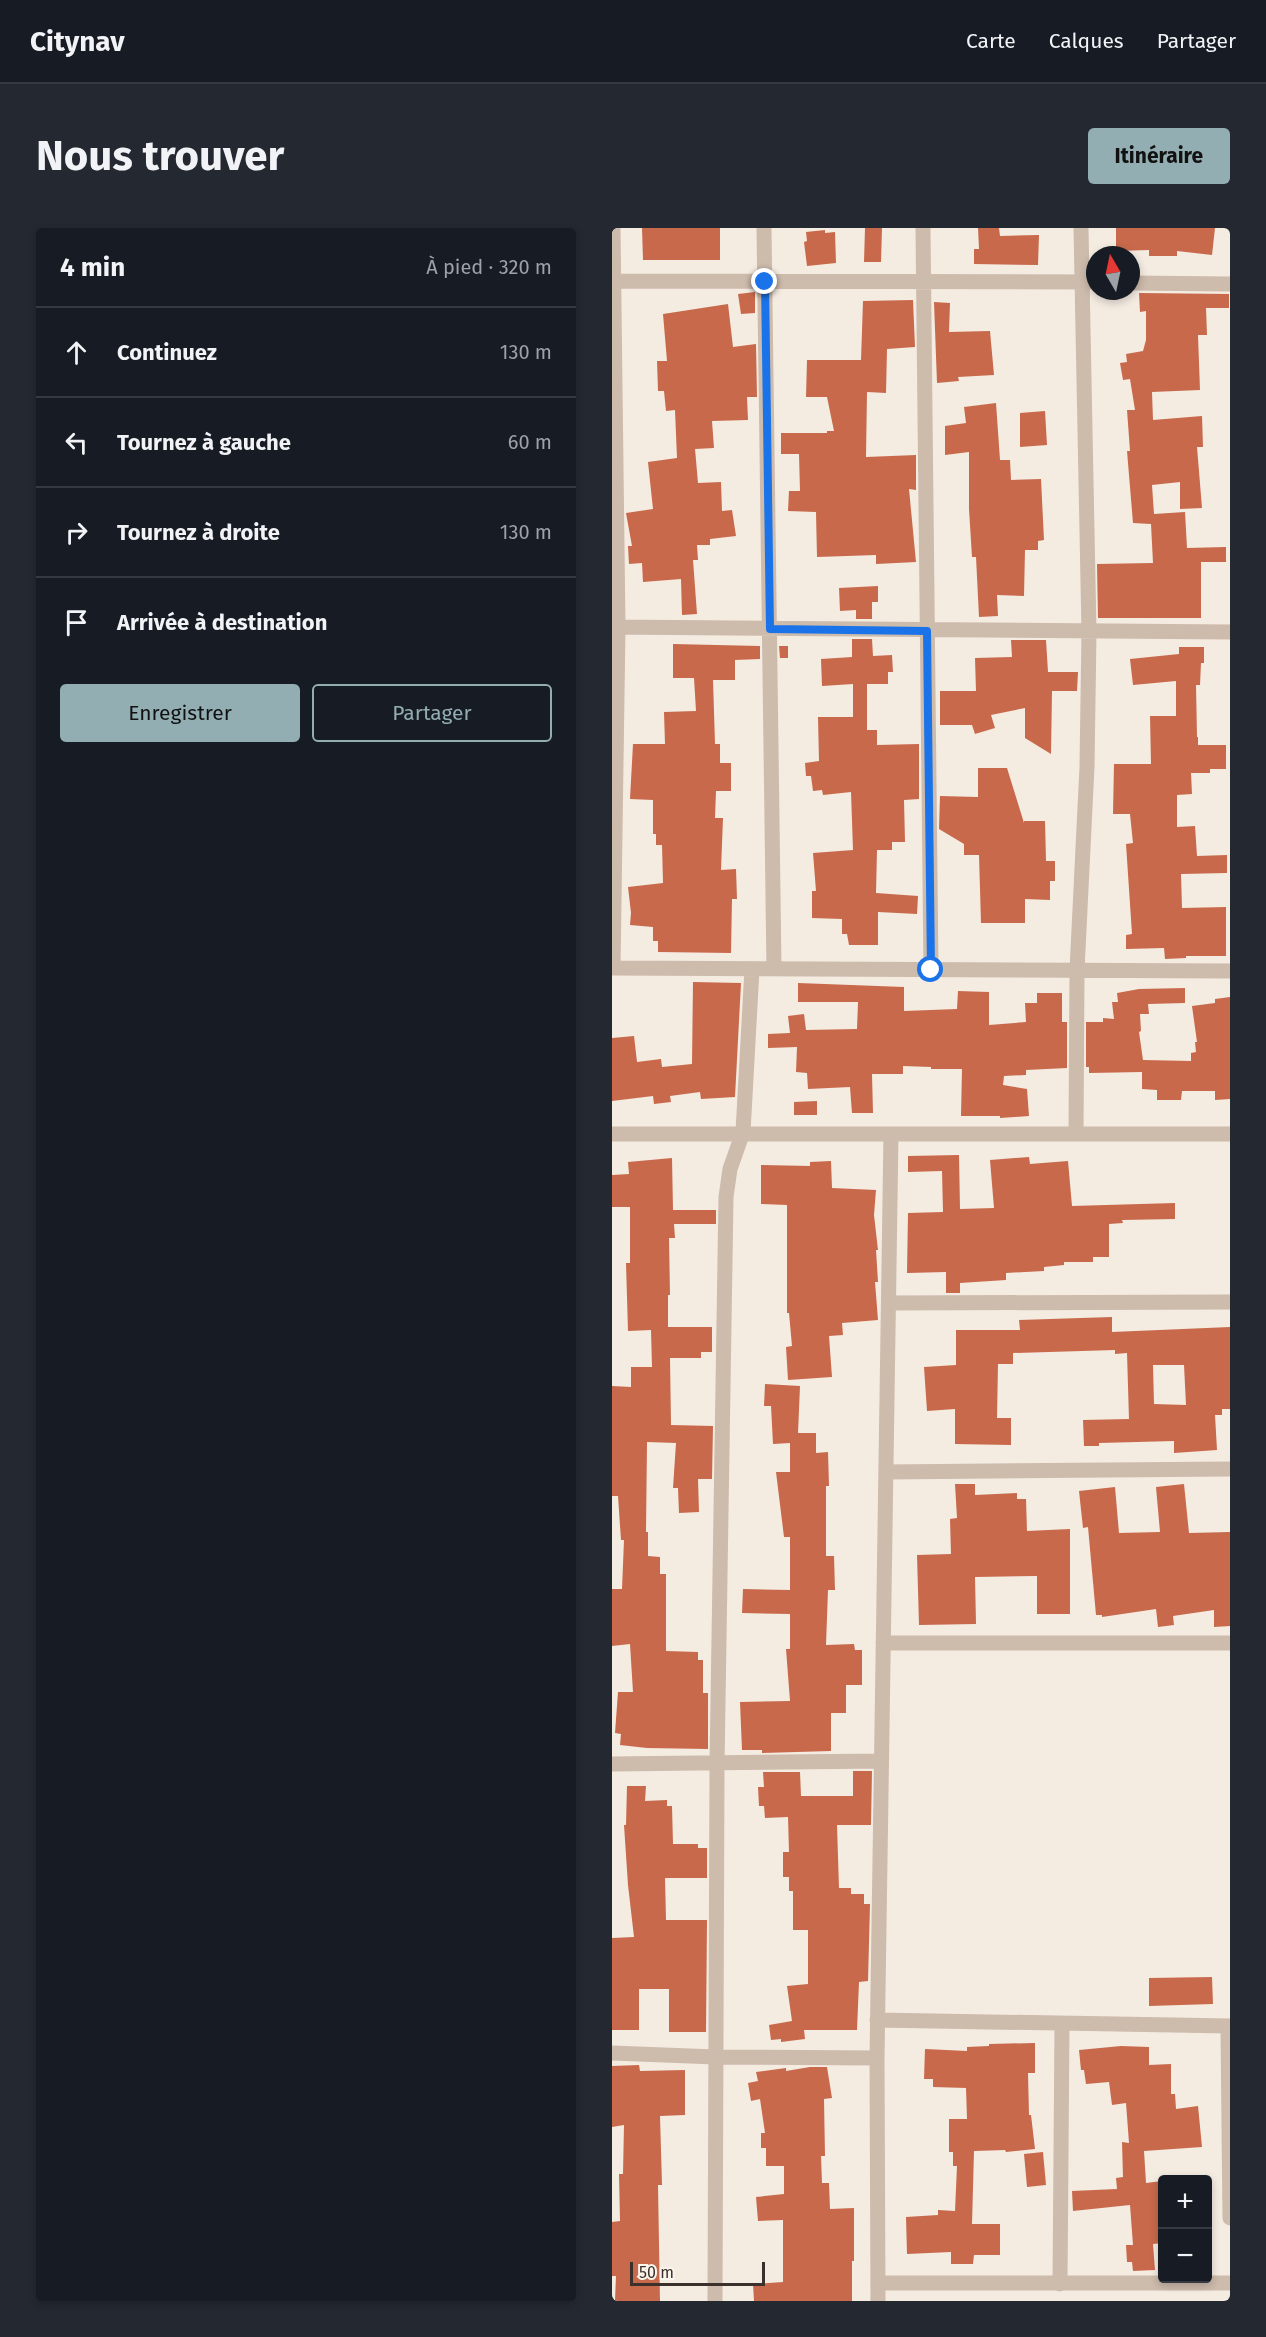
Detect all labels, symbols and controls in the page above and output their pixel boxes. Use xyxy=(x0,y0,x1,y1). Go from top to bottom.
text: Citynav xyxy=(30,25,125,58)
text: Carte xyxy=(966,28,1016,54)
text: Calques xyxy=(1049,28,1124,54)
text: Partager xyxy=(1157,28,1236,54)
button: Itinéraire xyxy=(1088,128,1230,184)
text: Nous trouver xyxy=(36,131,284,181)
north arrow xyxy=(1086,246,1140,300)
text: 4 min xyxy=(60,252,125,283)
text: À pied · 320 m xyxy=(426,255,552,279)
route end xyxy=(751,268,777,294)
icon: ahead xyxy=(60,336,93,369)
text: Continuez xyxy=(117,339,217,366)
text: 130 m xyxy=(500,340,552,364)
icon: left xyxy=(60,426,93,459)
text: Tournez à gauche xyxy=(117,429,291,456)
text: 60 m xyxy=(508,430,552,454)
icon: right xyxy=(60,516,93,549)
text: Tournez à droite xyxy=(117,519,280,546)
text: 130 m xyxy=(500,520,552,544)
icon: arrive xyxy=(60,606,93,639)
text: Arrivée à destination xyxy=(117,609,327,636)
button: Enregistrer xyxy=(60,684,300,742)
button: Partager xyxy=(312,684,552,742)
route start xyxy=(917,956,943,982)
map controls xyxy=(1158,2175,1212,2283)
button: + xyxy=(1158,2175,1212,2229)
button: − xyxy=(1158,2229,1212,2283)
scale bar xyxy=(630,2259,765,2286)
text: 50 m xyxy=(639,2263,674,2282)

